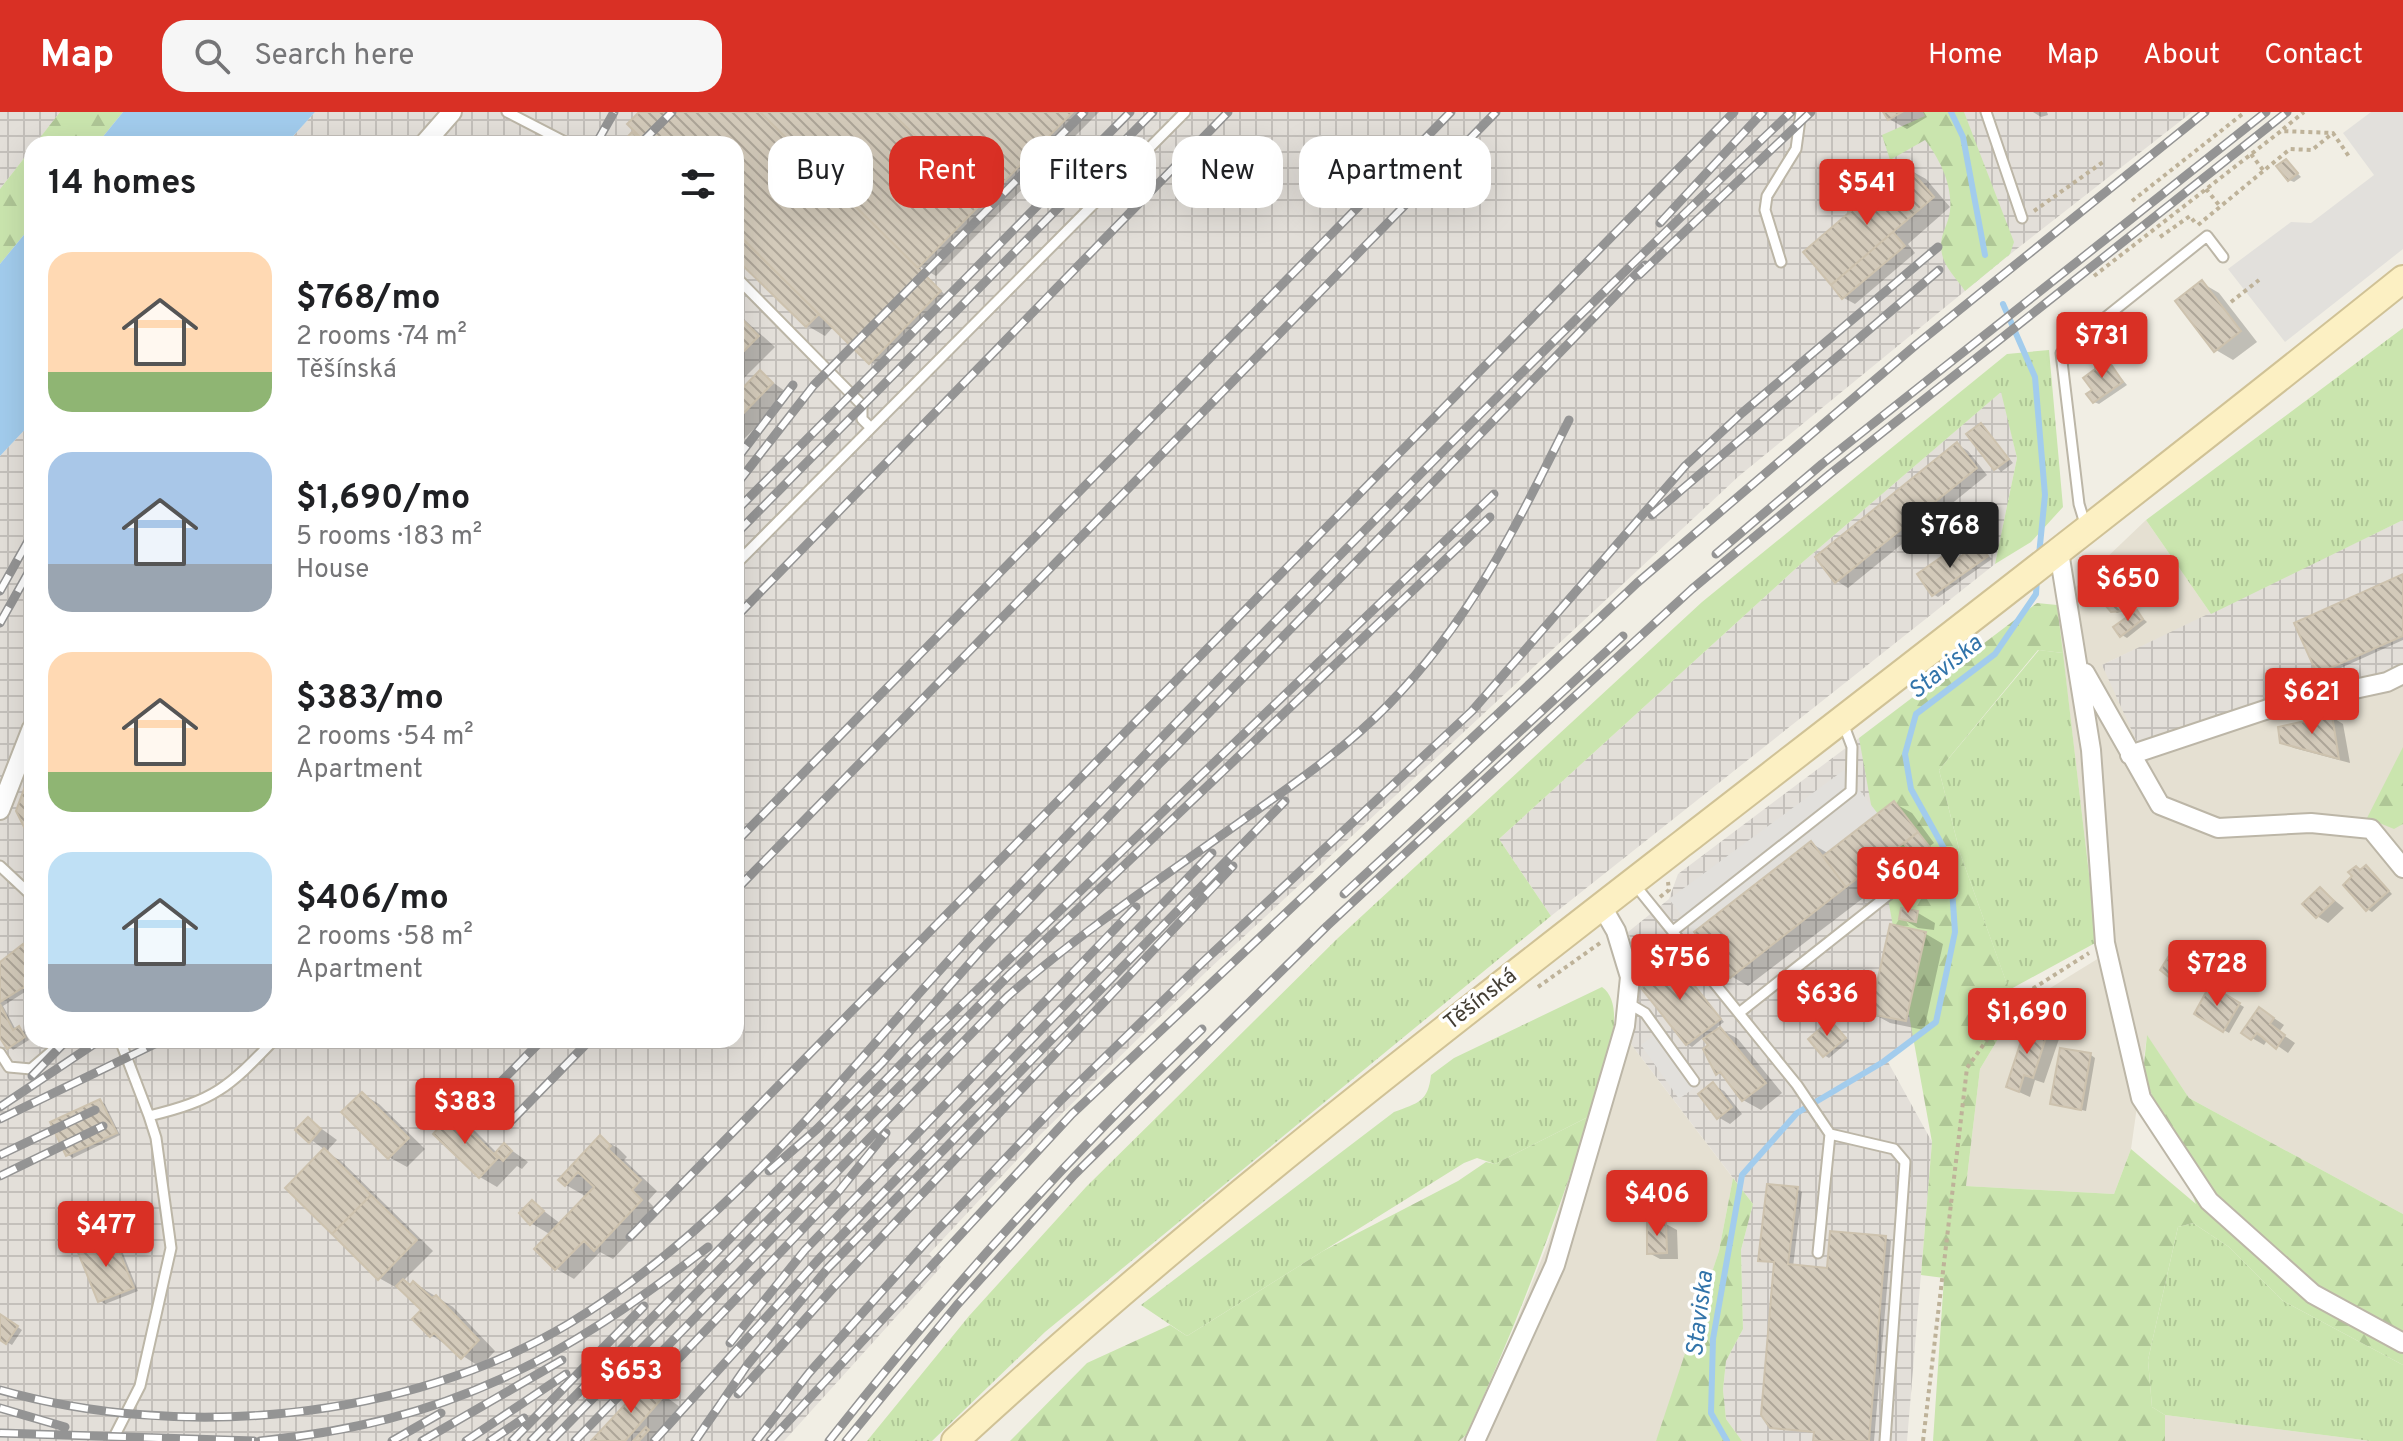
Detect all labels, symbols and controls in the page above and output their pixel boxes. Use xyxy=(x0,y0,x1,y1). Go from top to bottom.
search box xyxy=(162,20,722,92)
text: Map xyxy=(40,32,114,81)
icon: search xyxy=(190,34,234,78)
text: Search here xyxy=(254,38,414,75)
text: Home xyxy=(1928,38,2002,74)
text: Map xyxy=(2046,38,2099,74)
text: About xyxy=(2143,38,2220,74)
text: Contact xyxy=(2264,38,2363,74)
chip: Buy xyxy=(768,136,873,208)
chip: Rent xyxy=(889,136,1004,208)
chip: Filters xyxy=(1020,136,1156,208)
chip: New xyxy=(1172,136,1283,208)
chip: Apartment xyxy=(1299,136,1491,208)
pin: $541 xyxy=(1820,159,1914,227)
icon: filters xyxy=(676,162,720,206)
text: 14 homes xyxy=(48,163,197,206)
text: $541 xyxy=(1837,168,1897,201)
text: $768/mo xyxy=(296,278,441,321)
icon: home xyxy=(112,284,208,380)
pin: $731 xyxy=(2055,312,2149,380)
text: 2 rooms · 74 m² xyxy=(296,321,467,354)
text: $731 xyxy=(2074,321,2130,354)
text: Těšínská xyxy=(296,354,397,387)
text: $1,690/mo xyxy=(296,478,470,521)
icon: home xyxy=(112,484,208,580)
pin: $768 xyxy=(1903,502,1997,570)
text: $768 xyxy=(1920,511,1980,544)
text: 5 rooms · 183 m² xyxy=(296,521,482,554)
text: House xyxy=(296,554,369,587)
pin: $650 xyxy=(2081,555,2175,623)
text: $650 xyxy=(2096,564,2160,597)
water label: Staviska xyxy=(1903,629,1989,707)
pin: $621 xyxy=(2265,668,2359,736)
text: $621 xyxy=(2283,677,2341,710)
text: $383/mo xyxy=(296,678,444,721)
icon: home xyxy=(112,684,208,780)
text: 2 rooms · 54 m² xyxy=(296,721,474,754)
text: Apartment xyxy=(296,754,423,787)
pin: $604 xyxy=(1861,847,1955,915)
text: $604 xyxy=(1875,856,1941,889)
text: $406/mo xyxy=(296,878,449,921)
icon: home xyxy=(112,884,208,980)
text: 2 rooms · 58 m² xyxy=(296,921,473,954)
pin: $756 xyxy=(1633,934,1727,1002)
pin: $728 xyxy=(2170,940,2264,1008)
text: $756 xyxy=(1649,943,1711,976)
text: $728 xyxy=(2186,949,2248,982)
text: Apartment xyxy=(296,954,423,987)
street label: Těšínská xyxy=(1439,963,1523,1037)
pin: $636 xyxy=(1780,970,1874,1038)
text: $636 xyxy=(1795,979,1859,1012)
pin: $1,690 xyxy=(1962,988,2092,1056)
text: $1,690 xyxy=(1986,997,2068,1030)
pin: $383 xyxy=(418,1078,512,1146)
text: $383 xyxy=(433,1087,497,1120)
pin: $406 xyxy=(1610,1170,1704,1238)
text: $406 xyxy=(1624,1179,1690,1212)
pin: $477 xyxy=(59,1201,153,1269)
text: $477 xyxy=(76,1210,136,1243)
water label: Staviska xyxy=(1681,1269,1721,1359)
pin: $653 xyxy=(584,1347,678,1415)
text: $653 xyxy=(599,1356,663,1389)

